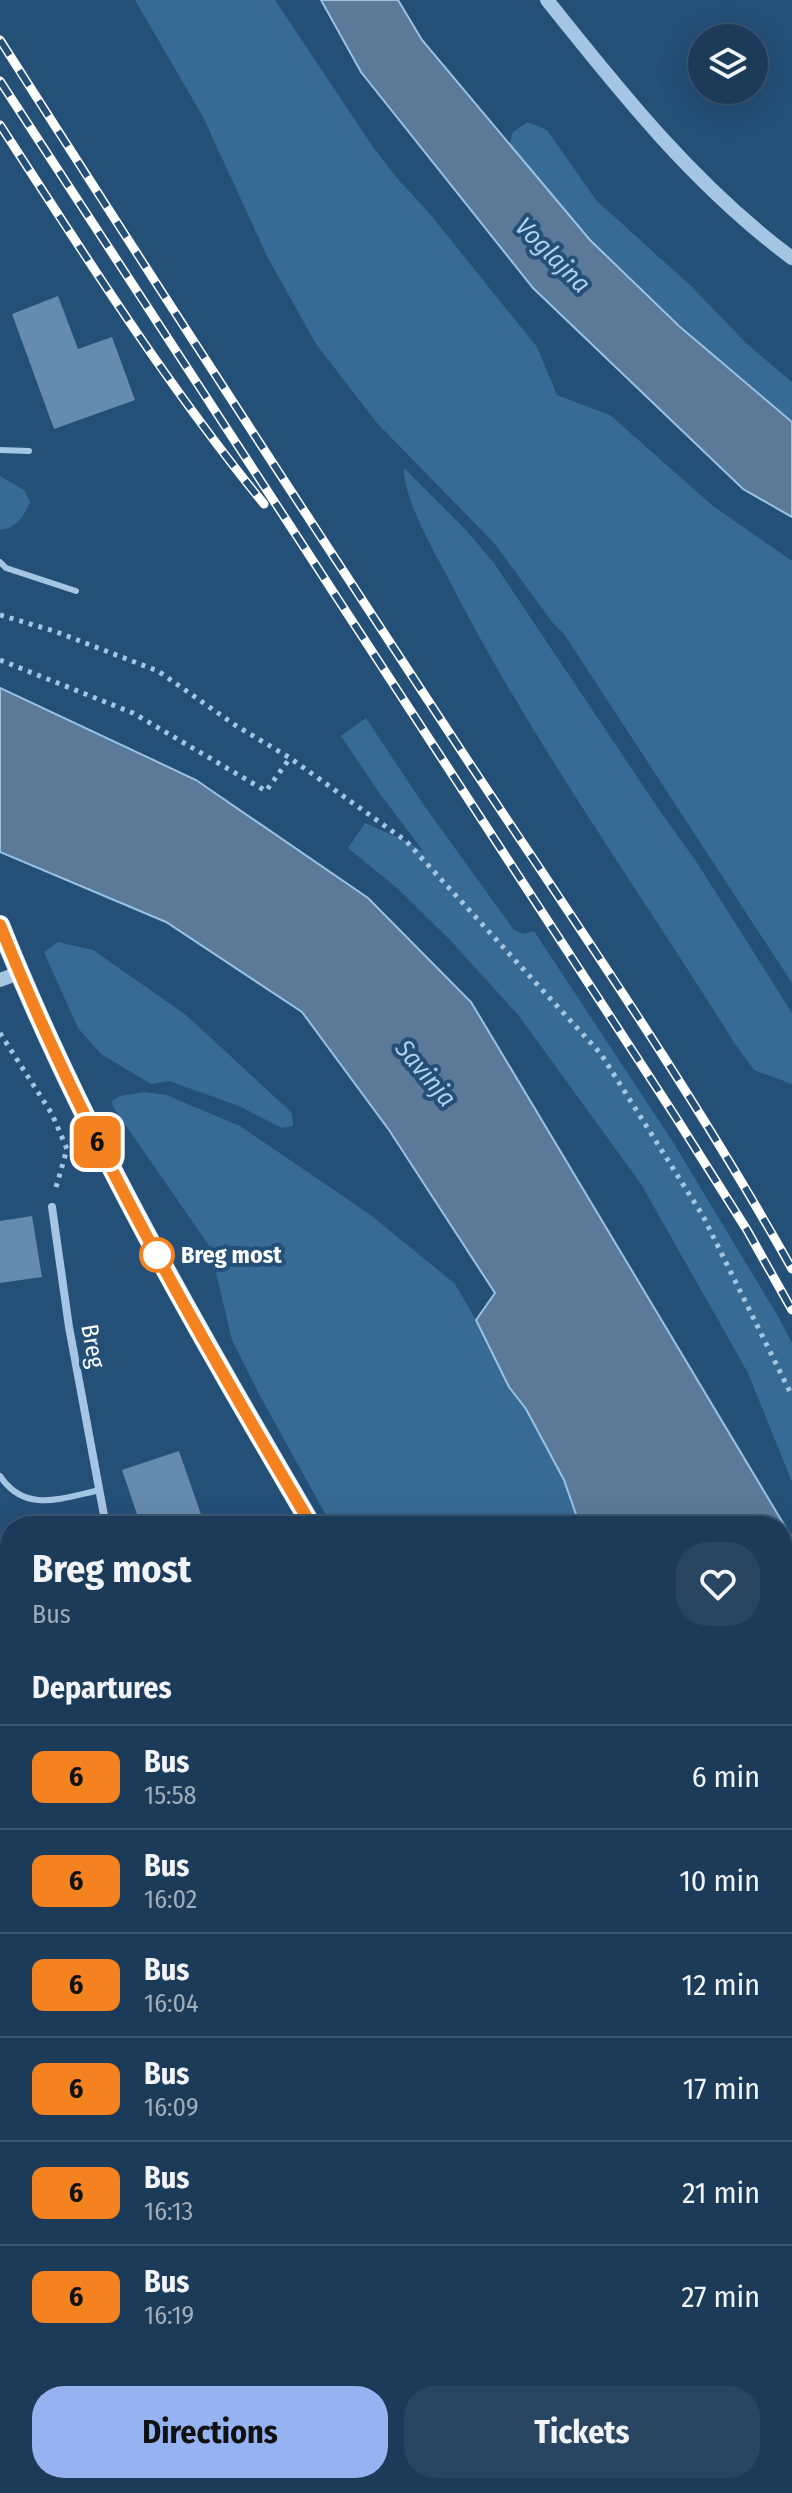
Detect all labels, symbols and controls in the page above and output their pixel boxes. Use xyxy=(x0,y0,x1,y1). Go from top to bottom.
map controls xyxy=(688,24,768,104)
button: layers xyxy=(688,24,768,104)
water label: Voglajna xyxy=(509,211,597,299)
water label: Savinja xyxy=(388,1033,463,1113)
line badge: 6 xyxy=(71,1116,123,1168)
text: 6 xyxy=(90,1125,104,1158)
marker: Breg most xyxy=(140,1238,174,1272)
place label: Breg most xyxy=(181,1241,282,1269)
street label: Breg xyxy=(75,1322,111,1371)
button: heart xyxy=(676,1542,760,1626)
text: Breg most xyxy=(32,1546,191,1592)
text: Bus xyxy=(32,1599,71,1630)
text: Departures xyxy=(32,1670,172,1706)
text: Bus xyxy=(144,1744,189,1780)
text: 6 min xyxy=(692,1759,760,1795)
text: 6 xyxy=(69,1760,83,1793)
text: 15:58 xyxy=(144,1780,197,1811)
text: Bus xyxy=(144,1848,189,1884)
text: 10 min xyxy=(679,1863,760,1899)
text: 6 xyxy=(69,1864,83,1897)
text: 16:02 xyxy=(144,1884,197,1915)
text: Bus xyxy=(144,1952,189,1988)
text: 12 min xyxy=(682,1967,760,2003)
text: 6 xyxy=(69,1968,83,2001)
text: 16:04 xyxy=(144,1988,199,2019)
text: Bus xyxy=(144,2056,189,2092)
text: 17 min xyxy=(683,2071,760,2107)
text: 6 xyxy=(69,2072,83,2105)
text: 16:09 xyxy=(144,2092,199,2123)
text: Bus xyxy=(144,2160,189,2196)
text: 21 min xyxy=(682,2175,760,2211)
text: 6 xyxy=(69,2176,83,2209)
text: 16:13 xyxy=(144,2196,193,2227)
text: Bus xyxy=(144,2264,189,2300)
text: 27 min xyxy=(681,2279,760,2315)
text: 6 xyxy=(69,2280,83,2313)
text: 16:19 xyxy=(144,2300,194,2331)
button: Directions xyxy=(32,2386,388,2478)
button: Tickets xyxy=(404,2386,760,2478)

